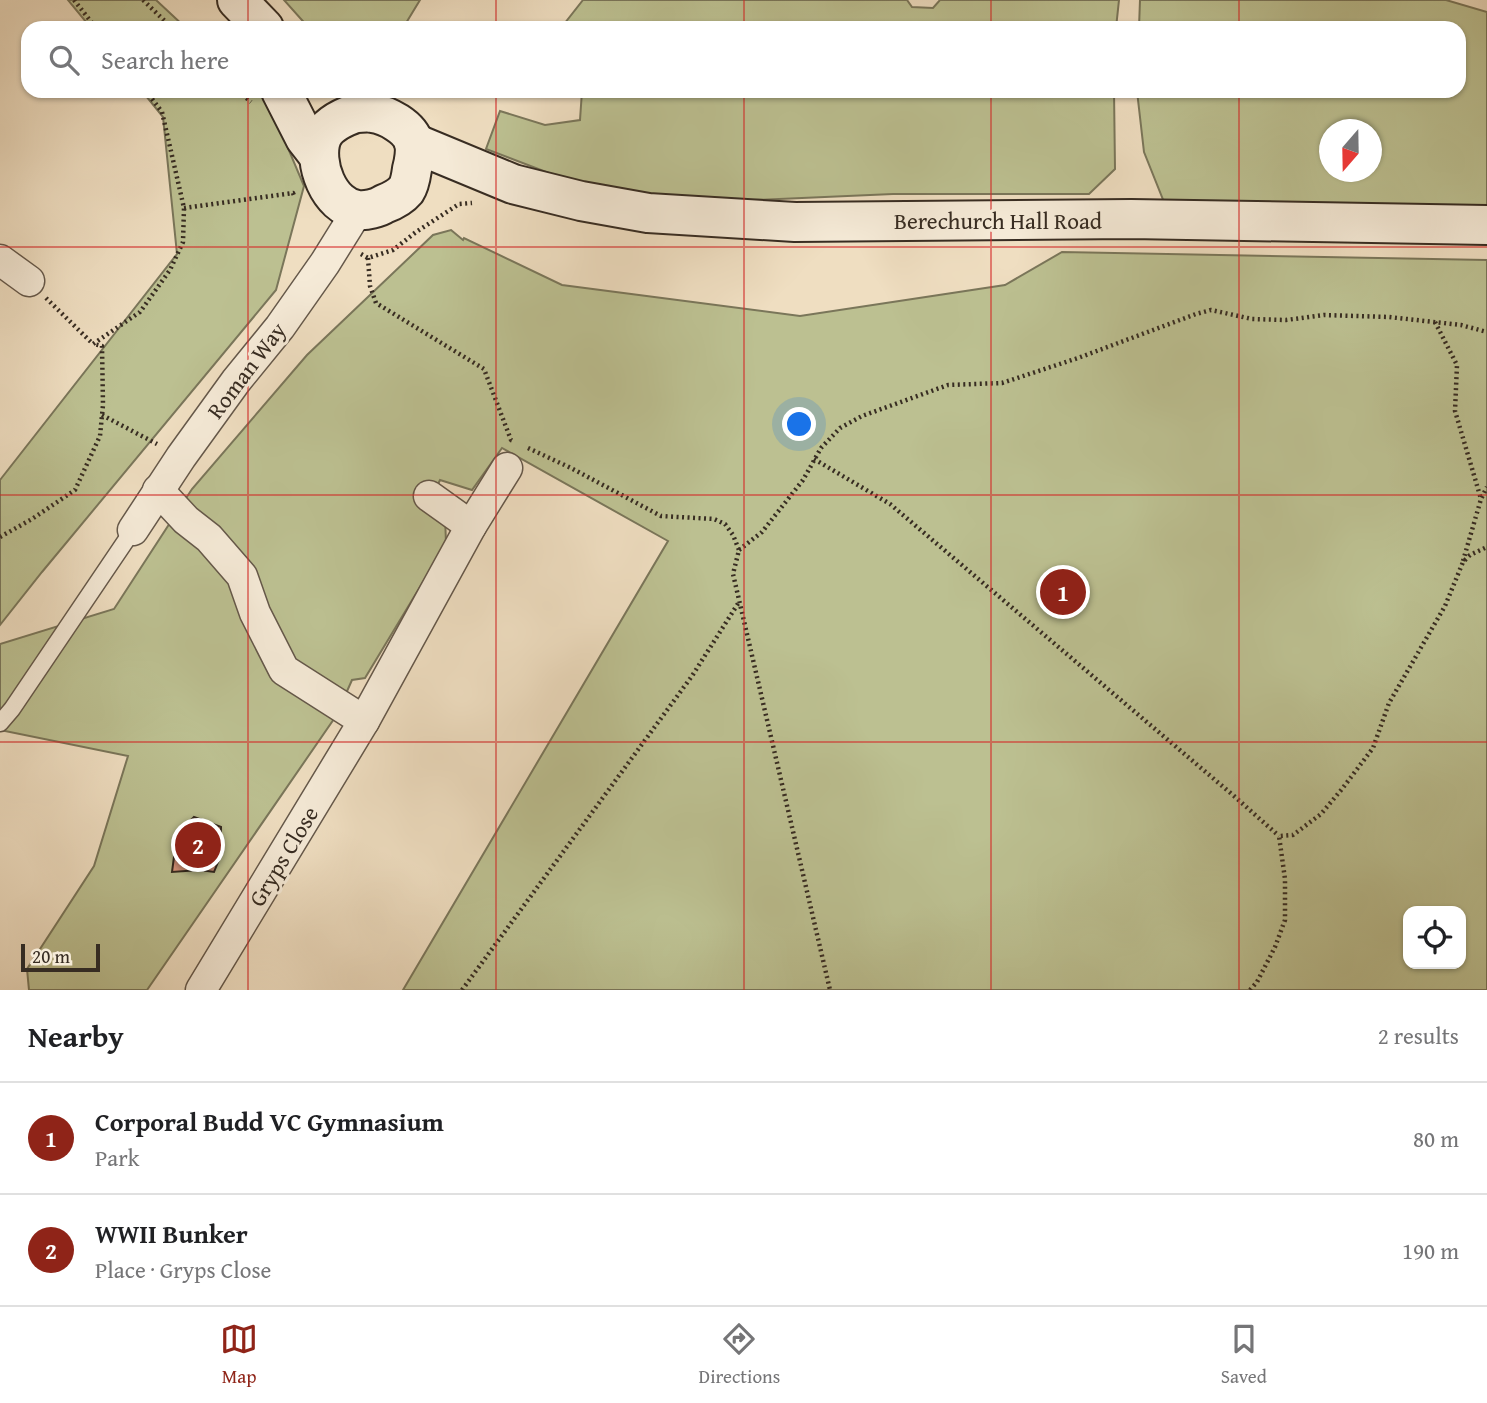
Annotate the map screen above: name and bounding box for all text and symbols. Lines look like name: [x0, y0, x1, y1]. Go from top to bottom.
search box: [21, 21, 1466, 98]
text: Search here: [101, 40, 229, 79]
icon: search: [45, 41, 83, 79]
north arrow: [1319, 119, 1382, 182]
street label: Berechurch Hall Road: [894, 204, 1103, 237]
street label: Roman Way: [199, 314, 294, 425]
your location: [782, 407, 816, 441]
pin: 1: [1040, 566, 1086, 618]
street label: Gryps Close: [240, 800, 326, 912]
pin: 2: [175, 819, 221, 871]
map controls: [1403, 906, 1466, 969]
button: locate: [1403, 906, 1466, 969]
scale bar: [21, 941, 100, 973]
text: 20 m: [32, 942, 70, 970]
text: Nearby: [28, 1014, 124, 1058]
text: 2 results: [1378, 1019, 1459, 1052]
text: Corporal Budd VC Gymnasium: [95, 1102, 444, 1141]
text: 1: [45, 1122, 57, 1155]
text: 80 m: [1413, 1122, 1459, 1155]
text: Park: [95, 1141, 139, 1174]
text: WWII Bunker: [95, 1214, 248, 1253]
text: 2: [45, 1234, 57, 1267]
text: 190 m: [1402, 1234, 1459, 1267]
text: Place · Gryps Close: [95, 1253, 271, 1286]
tab: Map: [220, 1320, 258, 1390]
tab: Directions: [699, 1320, 780, 1390]
tab: Saved: [1221, 1320, 1267, 1390]

